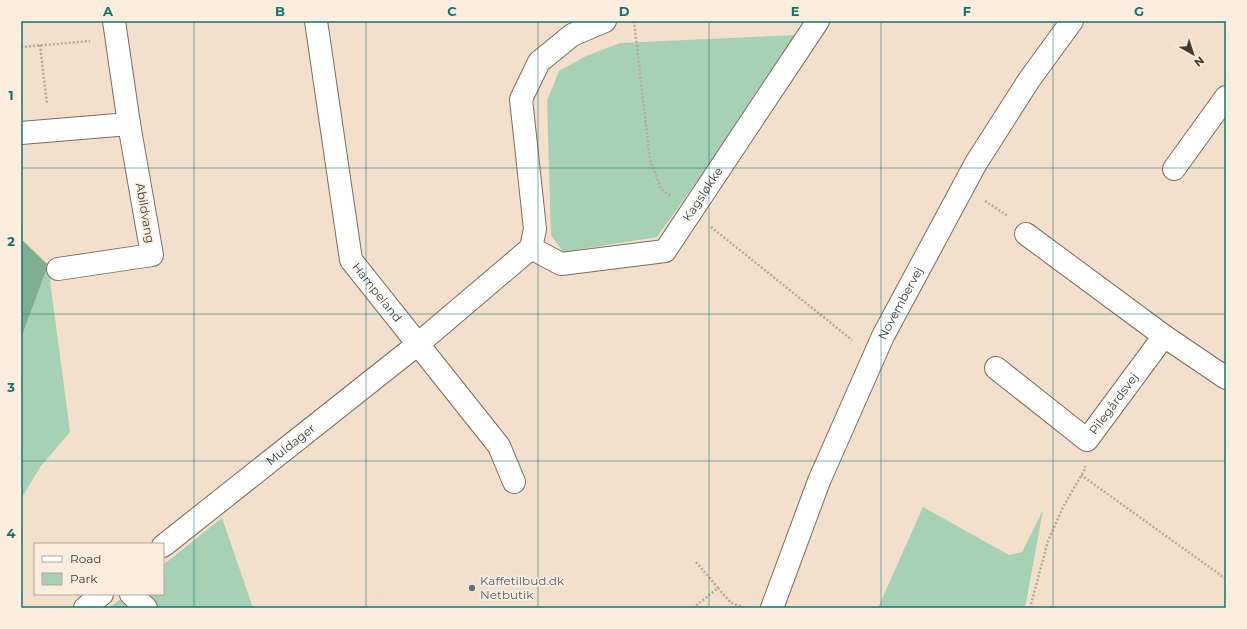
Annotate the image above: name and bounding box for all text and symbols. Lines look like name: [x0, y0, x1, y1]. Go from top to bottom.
text: A: [102, 3, 114, 19]
text: B: [275, 3, 285, 19]
text: C: [447, 3, 457, 19]
text: D: [619, 3, 630, 19]
text: E: [791, 3, 800, 19]
text: F: [963, 3, 971, 19]
text: G: [1134, 3, 1144, 19]
north arrow: [1173, 34, 1213, 74]
text: N: [1191, 54, 1207, 70]
text: 1: [8, 87, 14, 103]
street label: Kagsløkke: [679, 164, 726, 224]
street label: Abildvang: [133, 182, 158, 244]
text: 2: [7, 233, 15, 249]
street label: Hampeland: [349, 259, 405, 325]
street label: Novembervej: [874, 264, 926, 342]
street label: Pilegårdsvej: [1086, 370, 1141, 437]
text: 3: [6, 379, 15, 395]
street label: Muldager: [263, 420, 318, 468]
text: 4: [7, 525, 16, 541]
legend: [34, 543, 164, 595]
text: Road: [70, 551, 101, 566]
text: Park: [70, 571, 98, 586]
place label: Kaffetilbud.dk Netbutik: [480, 573, 565, 602]
marker: Kaffetilbud.dk Netbutik: [467, 583, 477, 593]

